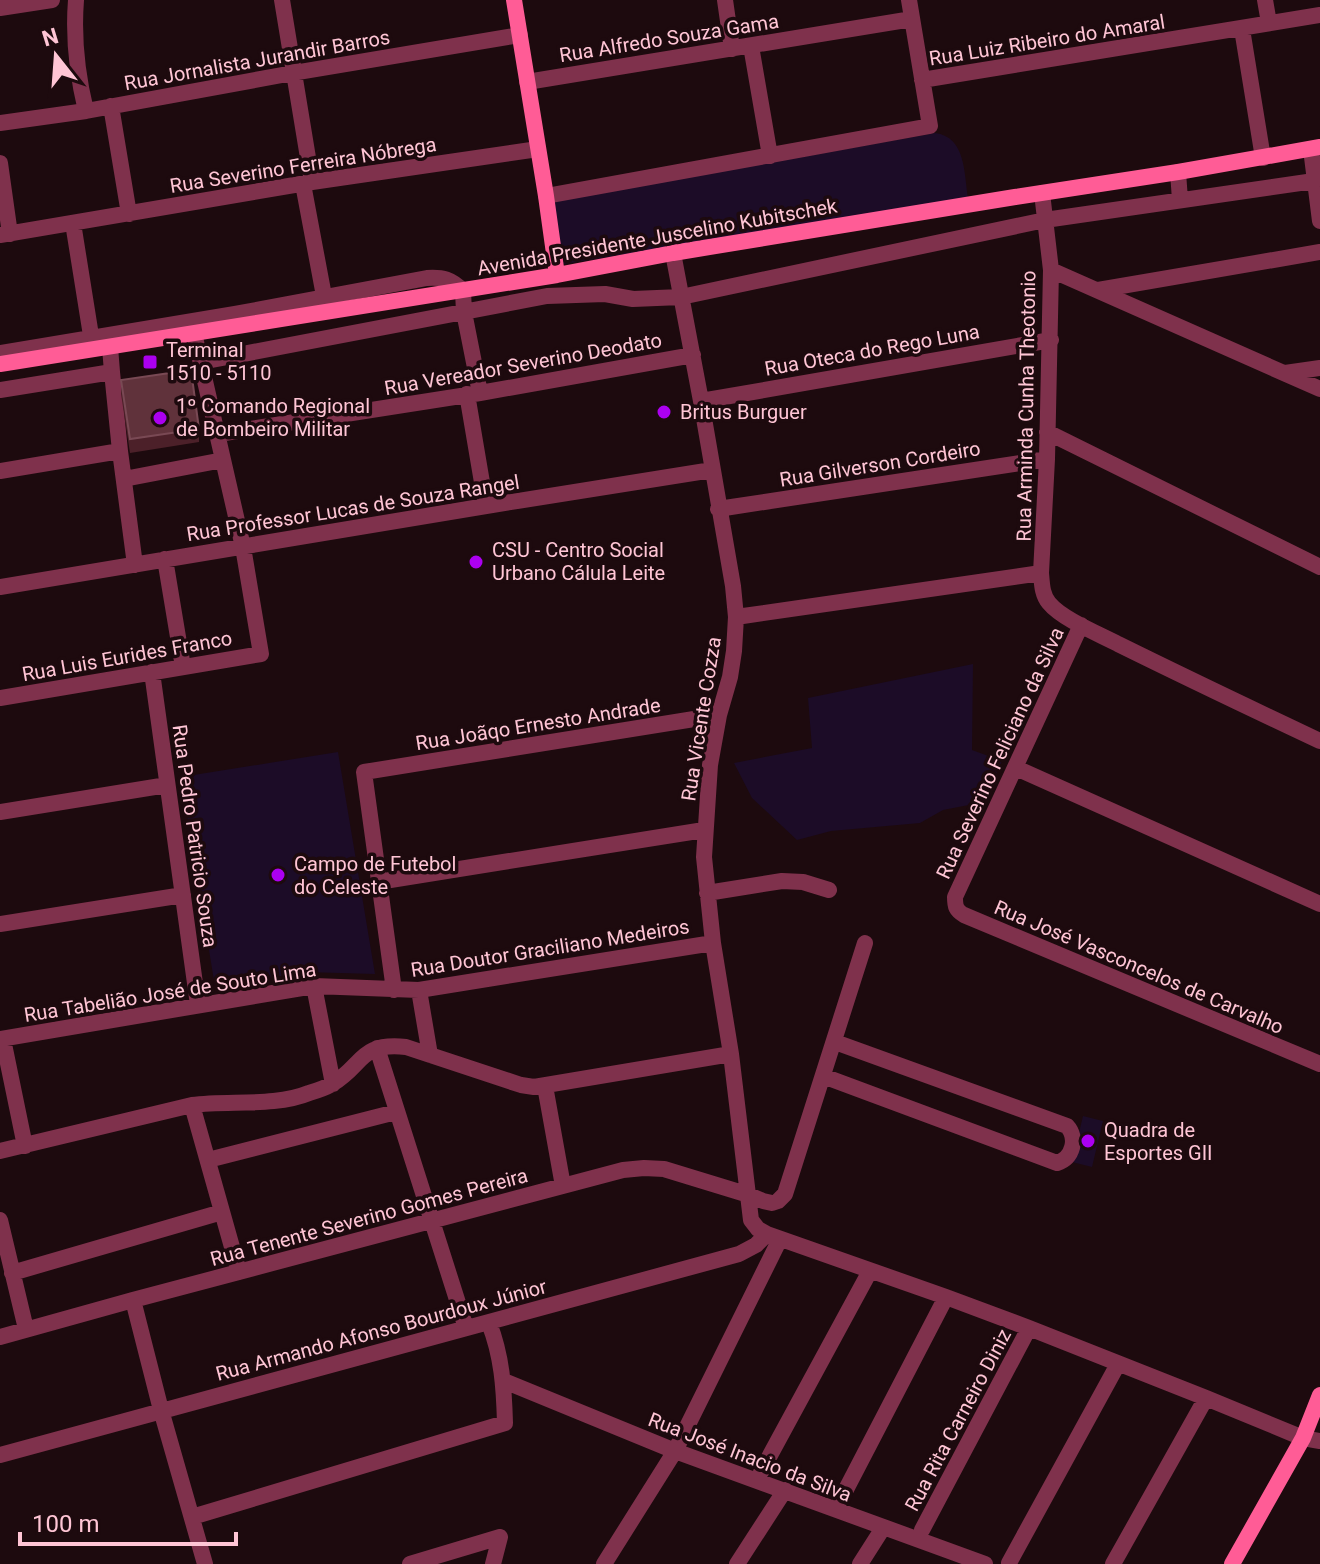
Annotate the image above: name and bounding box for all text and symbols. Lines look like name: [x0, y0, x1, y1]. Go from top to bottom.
street label: Rua Alfredo Souza Gama: [558, 9, 780, 67]
street label: Rua Luiz Ribeiro do Amaral: [927, 10, 1167, 70]
north arrow: [16, 16, 96, 96]
text: N: [39, 23, 61, 52]
street label: Rua Jornalista Jurandir Barros: [122, 25, 392, 95]
street label: Rua Severino Ferreira Nóbrega: [168, 132, 438, 198]
street label: Avenida Presidente Juscelino Kubitschek: [475, 193, 840, 281]
street label: Rua Arminda Cunha Theotonio: [1012, 270, 1040, 542]
street label: Rua Oteca do Rego Luna: [763, 319, 981, 381]
street label: Rua Vereador Severino Deodato: [382, 328, 664, 400]
place label: Terminal 1510 - 5110: [166, 338, 271, 385]
marker: Terminal 1510 - 5110: [141, 353, 159, 371]
place label: 1º Comando Regional de Bombeiro Militar: [176, 394, 370, 441]
place label: Britus Burguer: [680, 400, 807, 424]
marker: Britus Burguer: [655, 403, 673, 421]
marker: 1º Comando Regional de Bombeiro Militar: [151, 409, 169, 427]
street label: Rua Gilverson Cordeiro: [778, 436, 982, 492]
street label: Rua Professor Lucas de Souza Rangel: [185, 470, 521, 546]
place label: CSU - Centro Social Urbano Cálula Leite: [492, 538, 665, 585]
marker: CSU - Centro Social Urbano Cálula Leite: [467, 553, 485, 571]
street label: Rua Severino Feliciano da Silva: [931, 623, 1069, 883]
street label: Rua Luis Eurides Franco: [20, 626, 234, 686]
street label: Rua Vicente Cozza: [676, 635, 726, 803]
street label: Rua Joãqo Ernesto Andrade: [414, 693, 662, 755]
street label: Rua Pedro Patricio Souza: [167, 723, 223, 949]
place label: Campo de Futebol do Celeste: [294, 852, 456, 899]
marker: Campo de Futebol do Celeste: [269, 866, 287, 884]
street label: Rua José Vasconcelos de Carvalho: [991, 895, 1287, 1039]
street label: Rua Doutor Graciliano Medeiros: [409, 914, 691, 982]
street label: Rua Tabelião José de Souto Lima: [22, 957, 318, 1027]
place label: Quadra de Esportes GII: [1104, 1118, 1213, 1165]
marker: Quadra de Esportes GII: [1079, 1132, 1097, 1150]
street label: Rua Tenente Severino Gomes Pereira: [208, 1163, 530, 1271]
street label: Rua Armando Afonso Bourdoux Júnior: [213, 1274, 549, 1386]
street label: Rua Rita Carneiro Diniz: [900, 1325, 1016, 1515]
street label: Rua José Inacio da Silva: [645, 1407, 855, 1507]
scale bar: [20, 1496, 236, 1546]
text: 100 m: [32, 1510, 99, 1538]

